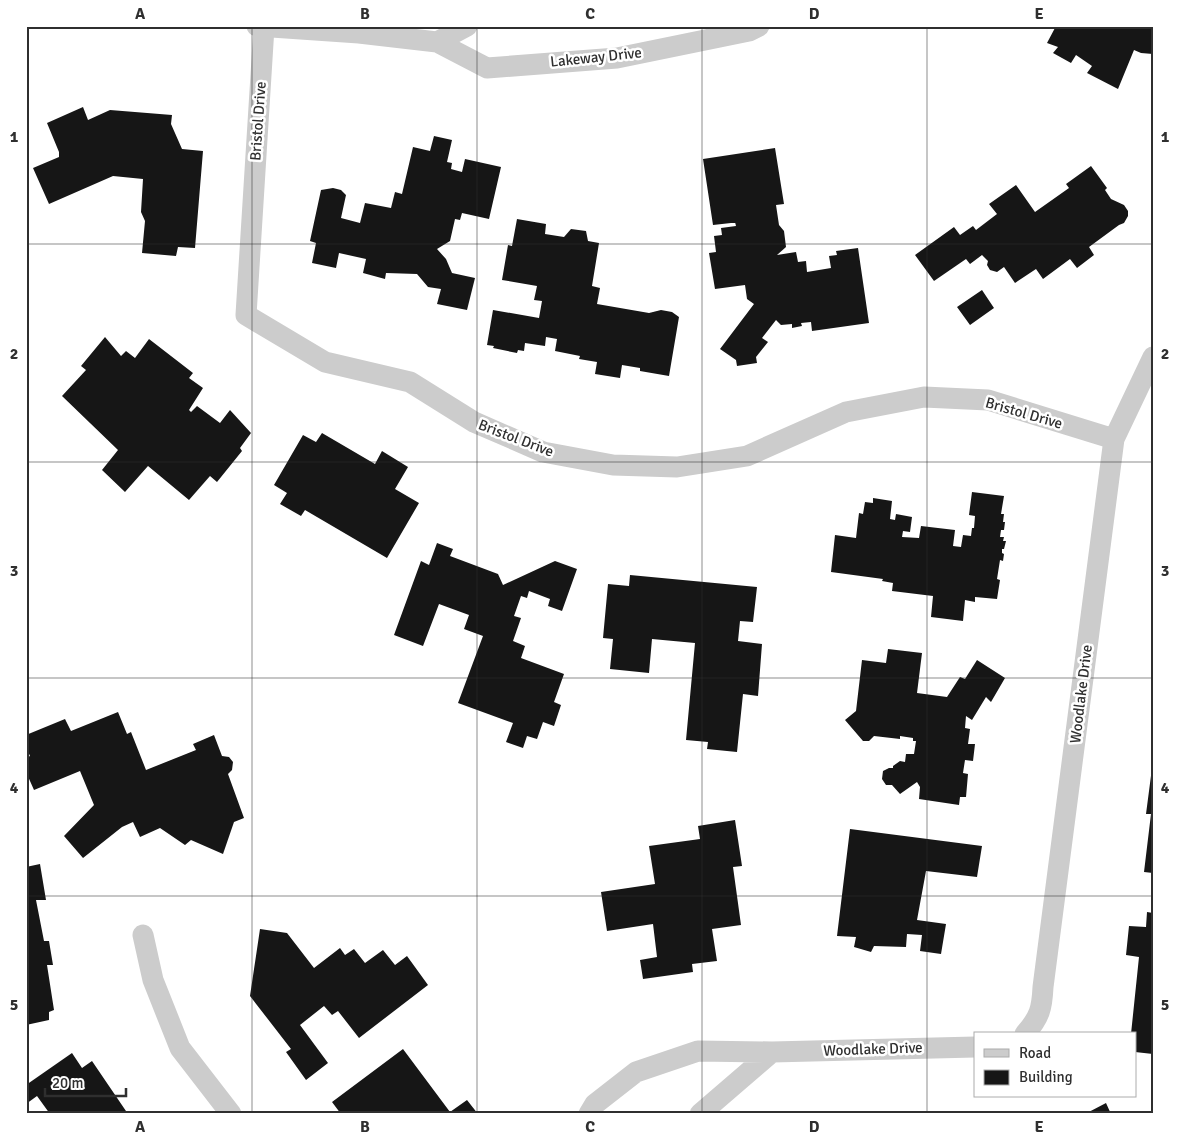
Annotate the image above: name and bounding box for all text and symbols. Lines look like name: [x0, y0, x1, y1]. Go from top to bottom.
text: A: [135, 4, 146, 24]
text: B: [360, 4, 370, 24]
text: C: [585, 4, 595, 24]
text: D: [809, 4, 820, 24]
text: E: [1034, 4, 1044, 24]
street label: Lakeway Drive: [549, 43, 643, 71]
street label: Bristol Drive: [246, 81, 270, 161]
text: 1: [10, 127, 19, 147]
text: 1: [1161, 127, 1170, 147]
text: 2: [10, 344, 18, 364]
text: 2: [1161, 344, 1169, 364]
street label: Bristol Drive: [983, 393, 1065, 433]
street label: Bristol Drive: [476, 415, 556, 461]
text: 3: [10, 561, 18, 581]
text: 3: [1161, 561, 1169, 581]
street label: Woodlake Drive: [1066, 644, 1096, 744]
text: 4: [10, 778, 19, 798]
text: 4: [1161, 778, 1170, 798]
text: 5: [10, 995, 18, 1015]
text: 5: [1161, 995, 1169, 1015]
legend: [974, 1032, 1136, 1098]
street label: Woodlake Drive: [823, 1038, 923, 1060]
text: Road: [1019, 1044, 1051, 1062]
scale bar: [45, 1065, 126, 1097]
text: Building: [1019, 1068, 1073, 1086]
text: 20 m: [52, 1074, 83, 1092]
text: A: [135, 1117, 146, 1137]
text: B: [360, 1117, 370, 1137]
text: C: [585, 1117, 595, 1137]
text: D: [809, 1117, 820, 1137]
text: E: [1034, 1117, 1044, 1137]

